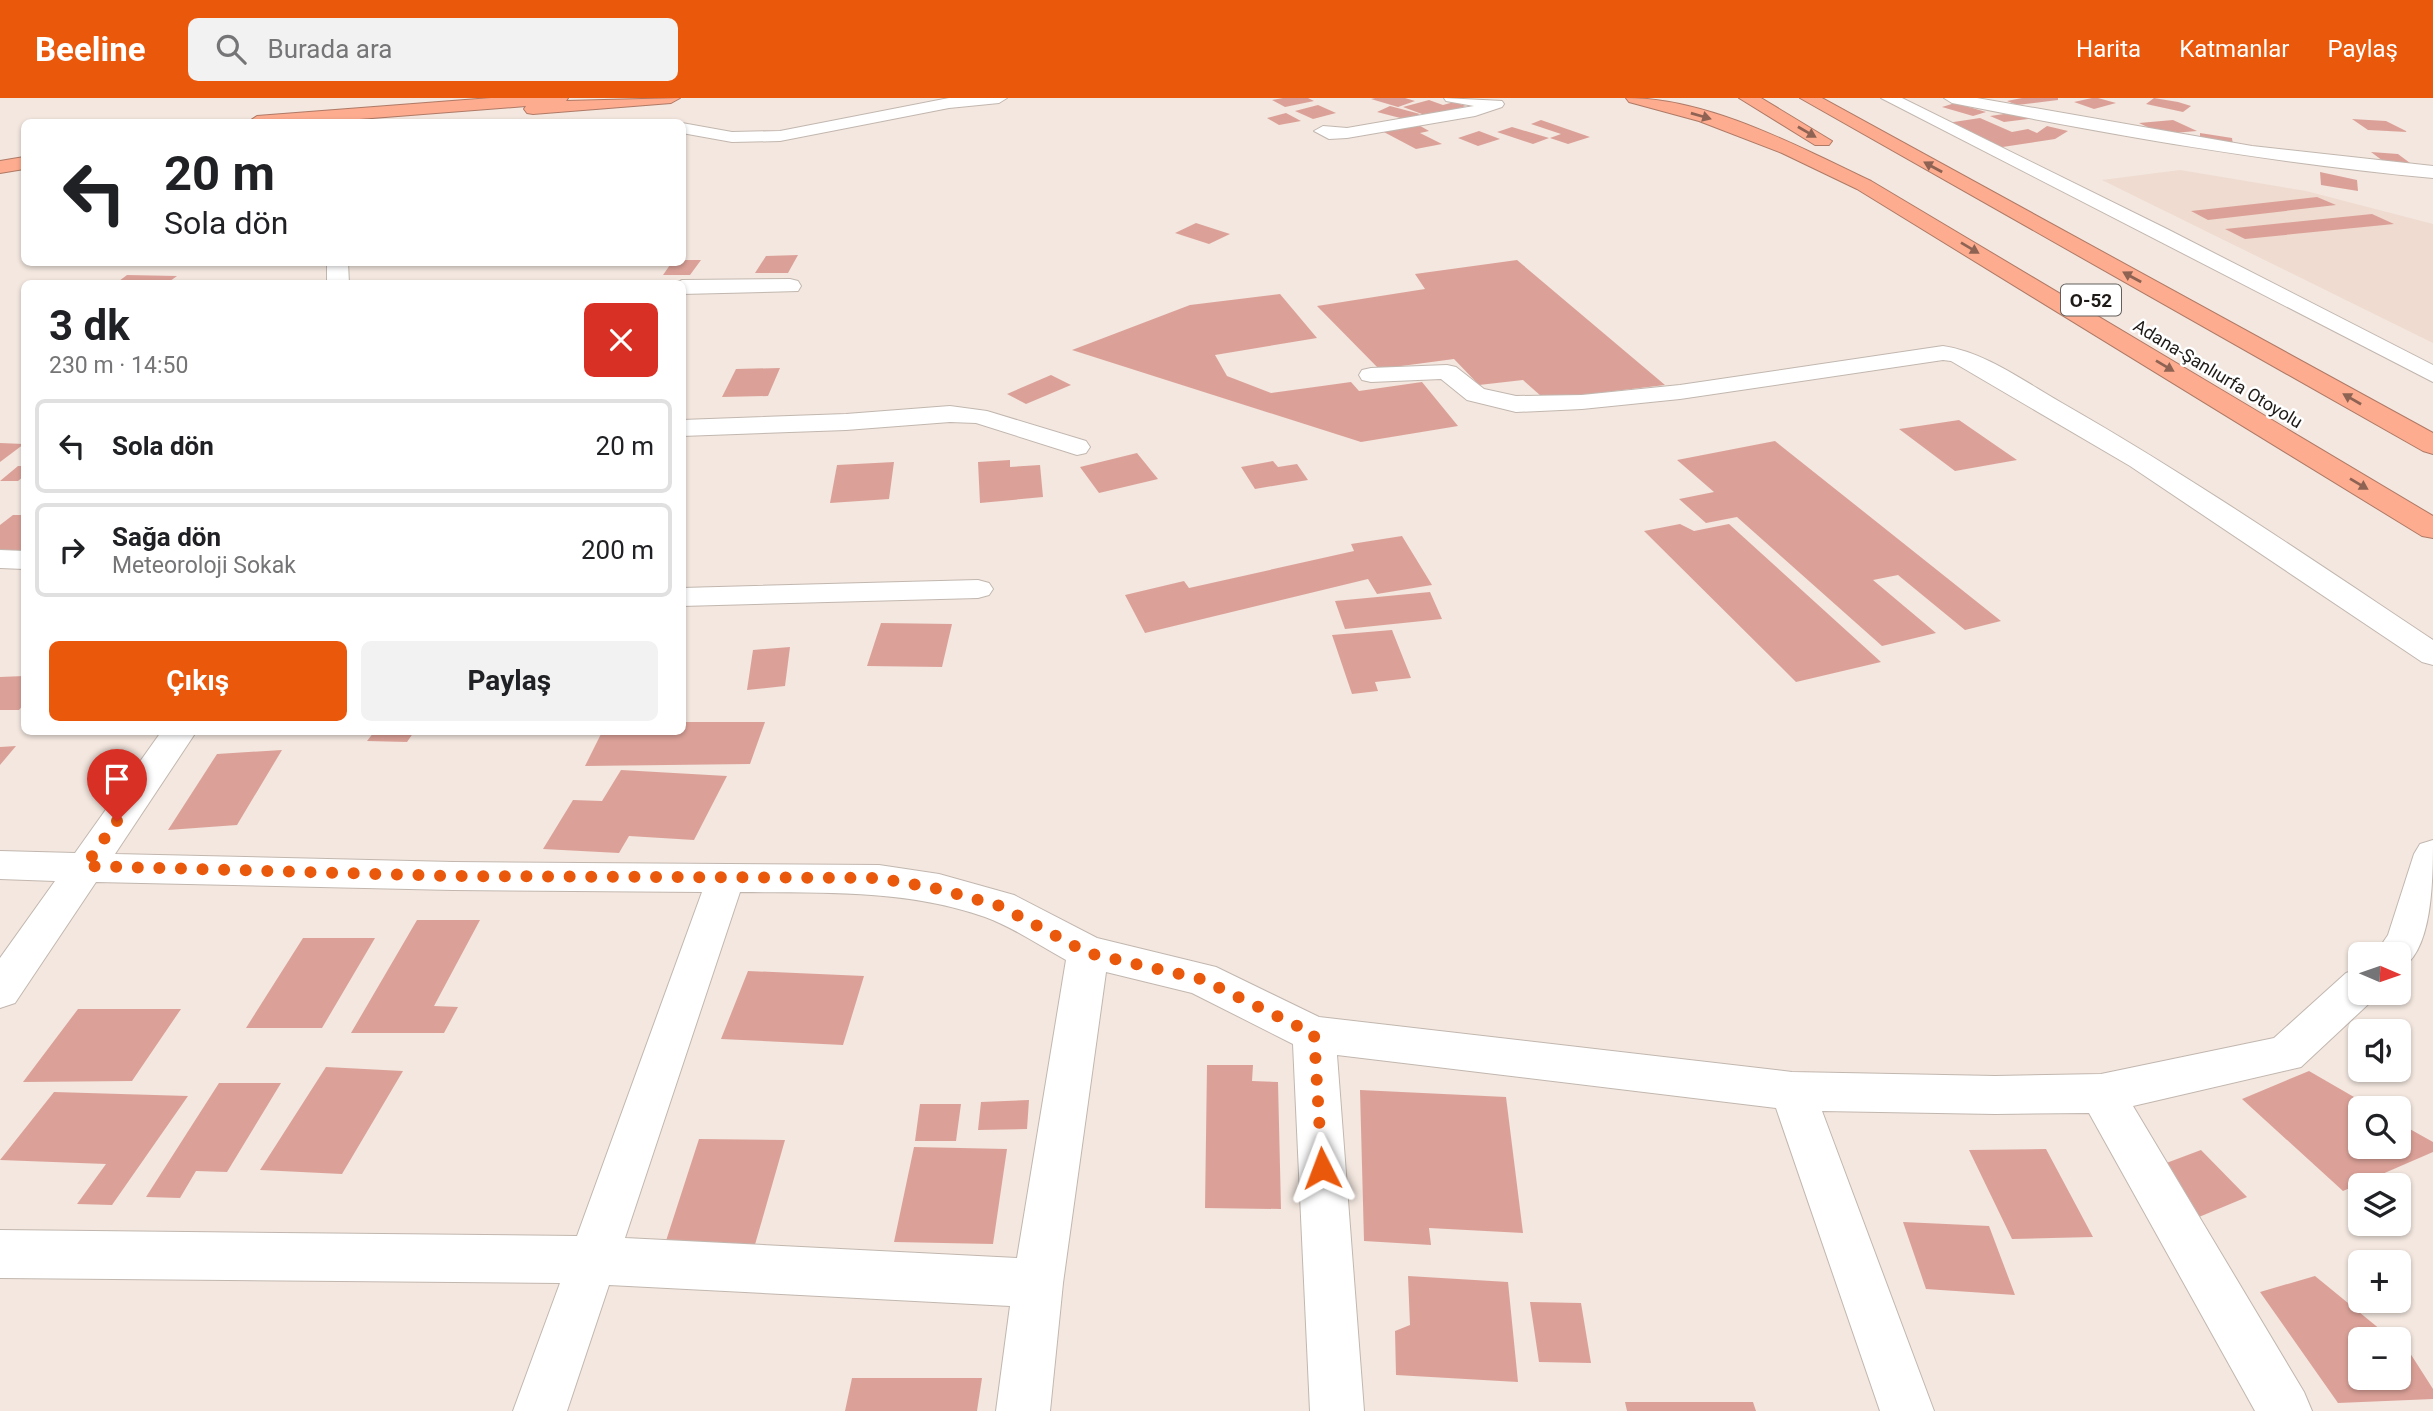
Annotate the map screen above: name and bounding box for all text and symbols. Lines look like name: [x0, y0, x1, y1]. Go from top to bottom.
search box: [188, 18, 678, 81]
text: Beeline: [35, 30, 146, 69]
icon: search: [212, 30, 250, 68]
text: Burada ara: [268, 34, 392, 64]
text: Harita: [2076, 35, 2141, 63]
text: Katmanlar: [2179, 35, 2289, 63]
text: Paylaş: [2327, 35, 2398, 63]
one-way arrow: [1690, 111, 1711, 121]
one-way arrow: [1797, 126, 1817, 138]
text: 20 m: [164, 145, 275, 202]
icon: left: [49, 147, 140, 238]
one-way arrow: [1923, 161, 1943, 173]
text: Sola dön: [164, 204, 288, 242]
one-way arrow: [1960, 242, 1979, 255]
one-way arrow: [2122, 271, 2142, 283]
road number: O-52: [2061, 284, 2121, 316]
text: 3 dk: [49, 301, 130, 350]
button: close: [584, 303, 658, 377]
street label: Adana-Şanlıurfa Otoyolu: [2130, 315, 2307, 432]
text: 230 m · 14:50: [49, 352, 188, 379]
one-way arrow: [2155, 359, 2174, 372]
one-way arrow: [2343, 393, 2362, 406]
icon: left: [53, 427, 91, 465]
text: Sola dön: [112, 431, 214, 461]
text: 20 m: [596, 431, 654, 461]
one-way arrow: [2350, 478, 2369, 490]
text: Sağa dön: [112, 522, 221, 552]
icon: right: [53, 531, 91, 569]
text: 200 m: [581, 535, 654, 565]
text: Meteoroloji Sokak: [112, 552, 296, 579]
button: Çıkış: [49, 641, 347, 721]
button: Paylaş: [361, 641, 658, 721]
pin: [87, 749, 147, 821]
icon: arrive: [98, 760, 136, 798]
north arrow: [2348, 942, 2412, 1004]
map controls: [2348, 942, 2411, 1390]
button: sound: [2348, 1019, 2411, 1082]
button: search: [2348, 1096, 2411, 1159]
position arrow: [1285, 1131, 1359, 1205]
button: layers: [2348, 1173, 2411, 1236]
button: +: [2348, 1250, 2411, 1313]
button: −: [2348, 1327, 2411, 1390]

